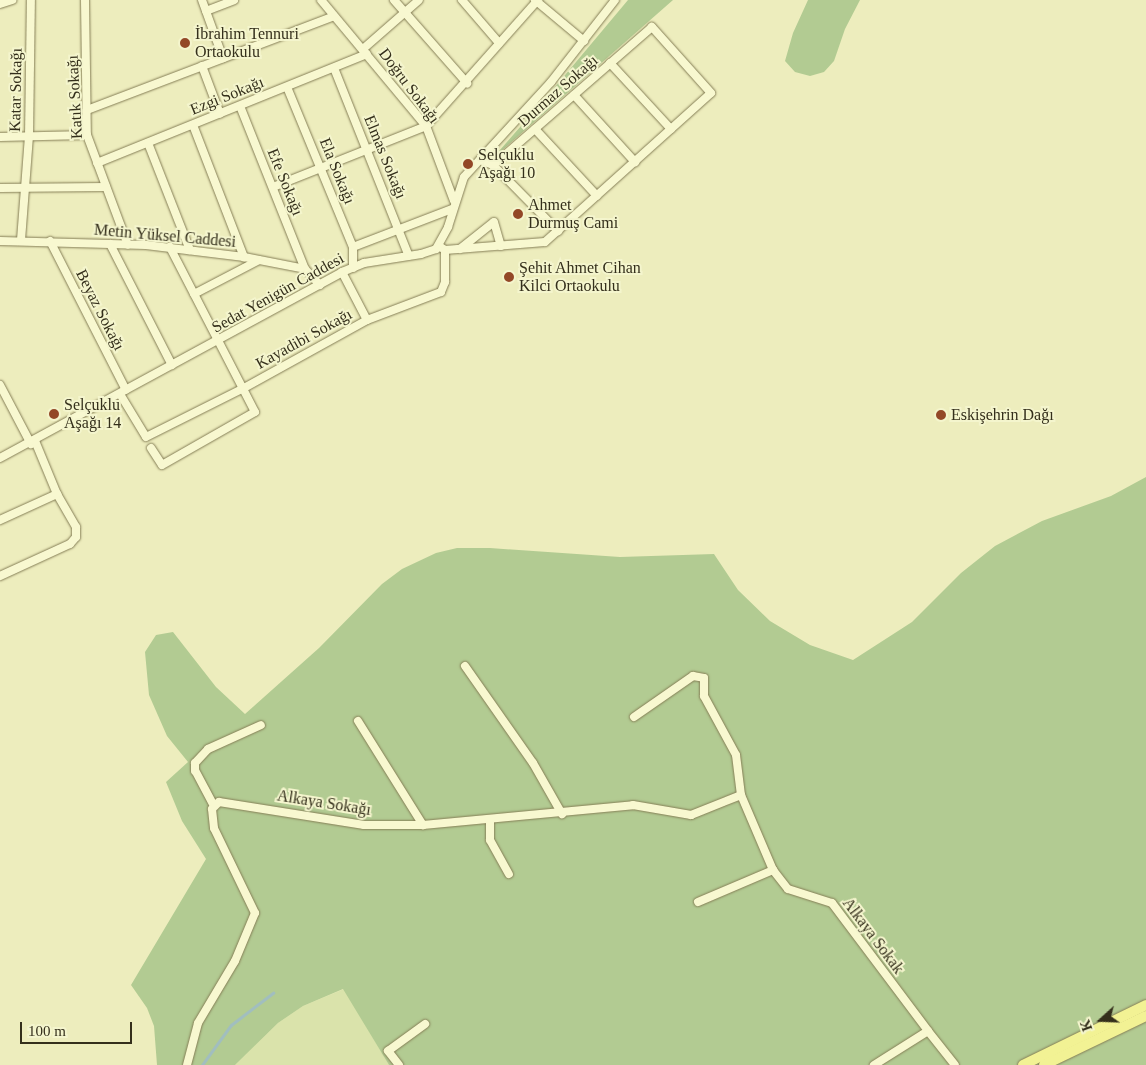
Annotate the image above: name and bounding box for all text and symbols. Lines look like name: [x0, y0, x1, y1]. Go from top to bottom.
place label: İbrahim Tennuri Ortaokulu: [195, 24, 299, 62]
marker: İbrahim Tennuri Ortaokulu: [179, 37, 191, 49]
street label: Doğru Sokağı: [374, 45, 444, 127]
street label: Katar Sokağı: [6, 48, 26, 132]
street label: Durmaz Sokağı: [514, 51, 602, 131]
street label: Katık Sokağı: [63, 55, 87, 139]
street label: Ezgi Sokağı: [187, 73, 267, 119]
street label: Elmas Sokağı: [360, 112, 410, 202]
street label: Ela Sokağı: [315, 135, 359, 207]
place label: Selçuklu Aşağı 10: [478, 145, 535, 183]
street label: Efe Sokağı: [263, 146, 307, 218]
marker: Selçuklu Aşağı 10: [462, 158, 474, 170]
place label: Ahmet Durmuş Cami: [528, 195, 618, 233]
marker: Ahmet Durmuş Cami: [512, 208, 524, 220]
street label: Metin Yüksel Caddesi: [93, 220, 237, 252]
street label: Sedat Yenigün Caddesi: [208, 249, 348, 337]
place label: Şehit Ahmet Cihan Kilci Ortaokulu: [519, 258, 642, 296]
street label: Beyaz Sokağı: [71, 266, 129, 354]
marker: Şehit Ahmet Cihan Kilci Ortaokulu: [503, 271, 515, 283]
street label: Kayadibi Sokağı: [253, 305, 355, 373]
place label: Selçuklu Aşağı 14: [64, 395, 121, 433]
place label: Eskişehrin Dağı: [951, 405, 1054, 425]
marker: Selçuklu Aşağı 14: [48, 408, 60, 420]
marker: Eskişehrin Dağı: [935, 409, 947, 421]
street label: Alkaya Sokağı: [276, 786, 372, 820]
street label: Alkaya Sokak: [838, 894, 908, 978]
north arrow: [1076, 995, 1126, 1045]
scale bar: [22, 1012, 135, 1044]
text: K: [1078, 1018, 1095, 1033]
text: 100 m: [28, 1023, 66, 1039]

